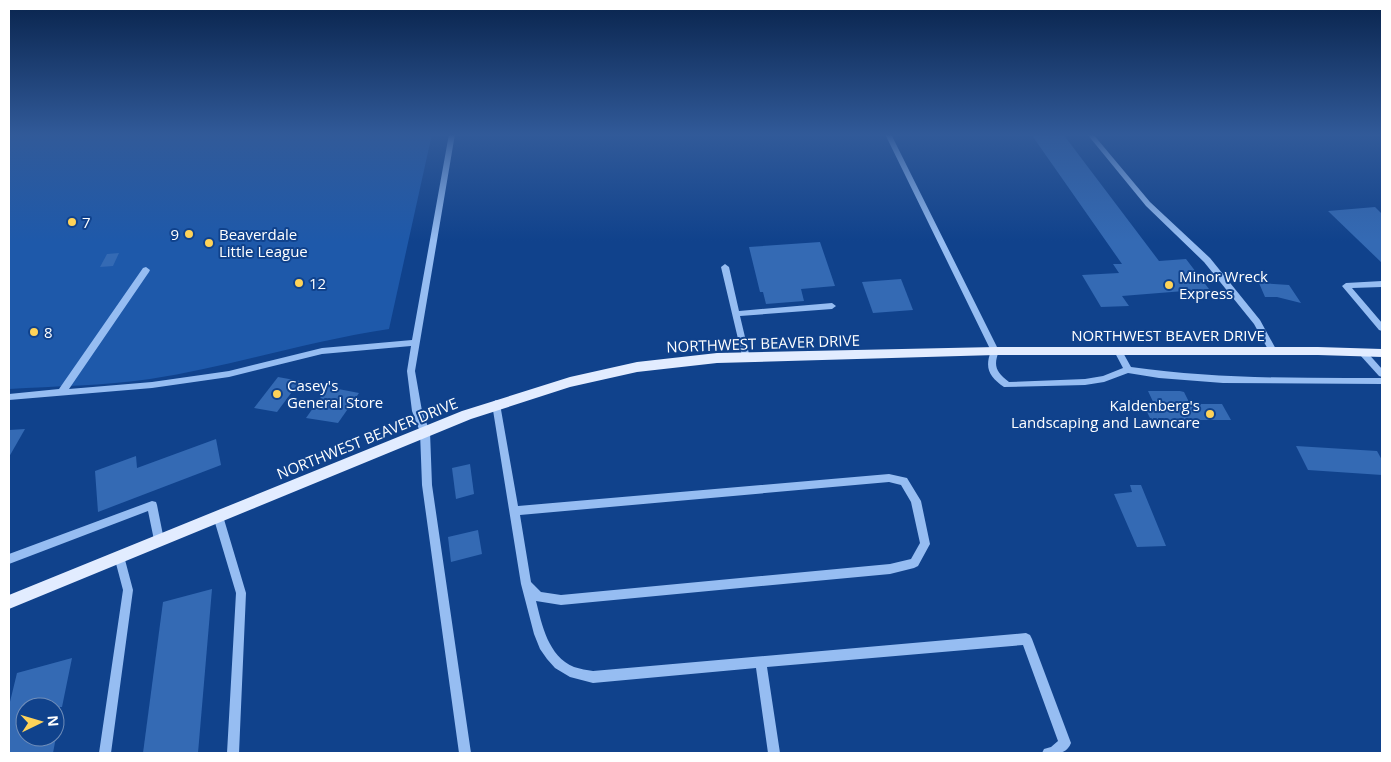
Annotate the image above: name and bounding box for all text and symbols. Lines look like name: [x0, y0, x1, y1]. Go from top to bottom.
place label: 7: [82, 212, 91, 232]
marker: 7: [66, 216, 78, 228]
place label: 9: [170, 224, 179, 244]
place label: Beaverdale Little League: [219, 224, 308, 261]
marker: 9: [183, 228, 195, 240]
marker: Beaverdale Little League: [203, 237, 215, 249]
place label: Minor Wreck Express: [1179, 266, 1268, 303]
place label: 12: [309, 273, 326, 293]
marker: 12: [293, 277, 305, 289]
marker: Minor Wreck Express: [1163, 279, 1175, 291]
place label: 8: [44, 322, 53, 342]
street label: NORTHWEST BEAVER DRIVE: [1071, 325, 1265, 345]
marker: 8: [28, 326, 40, 338]
street label: NORTHWEST BEAVER DRIVE: [666, 330, 860, 356]
place label: Casey's General Store: [287, 375, 383, 412]
marker: Casey's General Store: [271, 388, 283, 400]
street label: NORTHWEST BEAVER DRIVE: [273, 392, 461, 484]
place label: Kaldenberg's Landscaping and Lawncare: [1011, 395, 1200, 432]
marker: Kaldenberg's Landscaping and Lawncare: [1204, 408, 1216, 420]
north arrow: [15, 697, 65, 747]
text: N: [43, 714, 63, 727]

